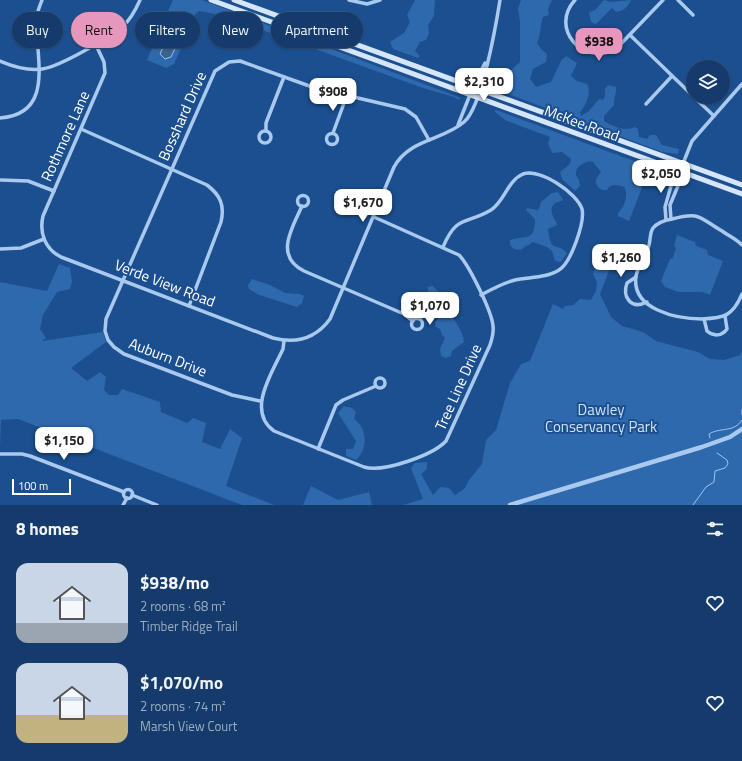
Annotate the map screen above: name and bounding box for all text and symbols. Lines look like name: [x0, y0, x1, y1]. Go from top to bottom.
chip: Buy: [12, 12, 63, 48]
chip: Rent: [71, 12, 127, 48]
chip: Filters: [135, 12, 200, 48]
chip: New: [208, 12, 263, 48]
chip: Apartment: [271, 12, 363, 48]
pin: $938: [575, 28, 623, 62]
text: $938: [584, 31, 614, 51]
map controls: [686, 60, 730, 104]
button: layers: [686, 60, 730, 104]
street label: Bosshard Drive: [152, 68, 212, 164]
pin: $2,310: [451, 68, 517, 102]
text: $2,310: [464, 71, 504, 91]
pin: $908: [309, 78, 357, 112]
text: $908: [318, 81, 348, 101]
street label: Rothmore Lane: [35, 87, 95, 185]
street label: McKee Road: [541, 99, 623, 147]
pin: $2,050: [628, 160, 694, 194]
text: $2,050: [641, 163, 681, 183]
pin: $1,670: [330, 189, 396, 223]
text: $1,670: [343, 192, 383, 212]
pin: $1,260: [588, 244, 654, 278]
text: $1,260: [601, 247, 641, 267]
street label: Verde View Road: [111, 253, 219, 313]
pin: $1,070: [397, 292, 463, 326]
text: $1,070: [410, 295, 450, 315]
street label: Auburn Drive: [126, 332, 210, 382]
street label: Tree Line Drive: [429, 340, 487, 434]
park label: Dawley Conservancy Park: [545, 398, 657, 438]
pin: $1,150: [31, 427, 97, 461]
text: $1,150: [44, 430, 84, 450]
scale bar: [12, 477, 71, 496]
text: 100 m: [18, 478, 48, 494]
text: 8 homes: [16, 516, 79, 542]
icon: filters: [704, 518, 726, 540]
text: $938/mo: [140, 570, 209, 596]
icon: home: [48, 579, 96, 627]
icon: heart: [704, 592, 726, 614]
text: 2 rooms · 68 m²: [140, 596, 226, 616]
text: Timber Ridge Trail: [140, 616, 238, 636]
text: $1,070/mo: [140, 670, 223, 696]
icon: home: [48, 679, 96, 727]
icon: heart: [704, 692, 726, 714]
text: 2 rooms · 74 m²: [140, 696, 226, 716]
text: Marsh View Court: [140, 716, 237, 736]

